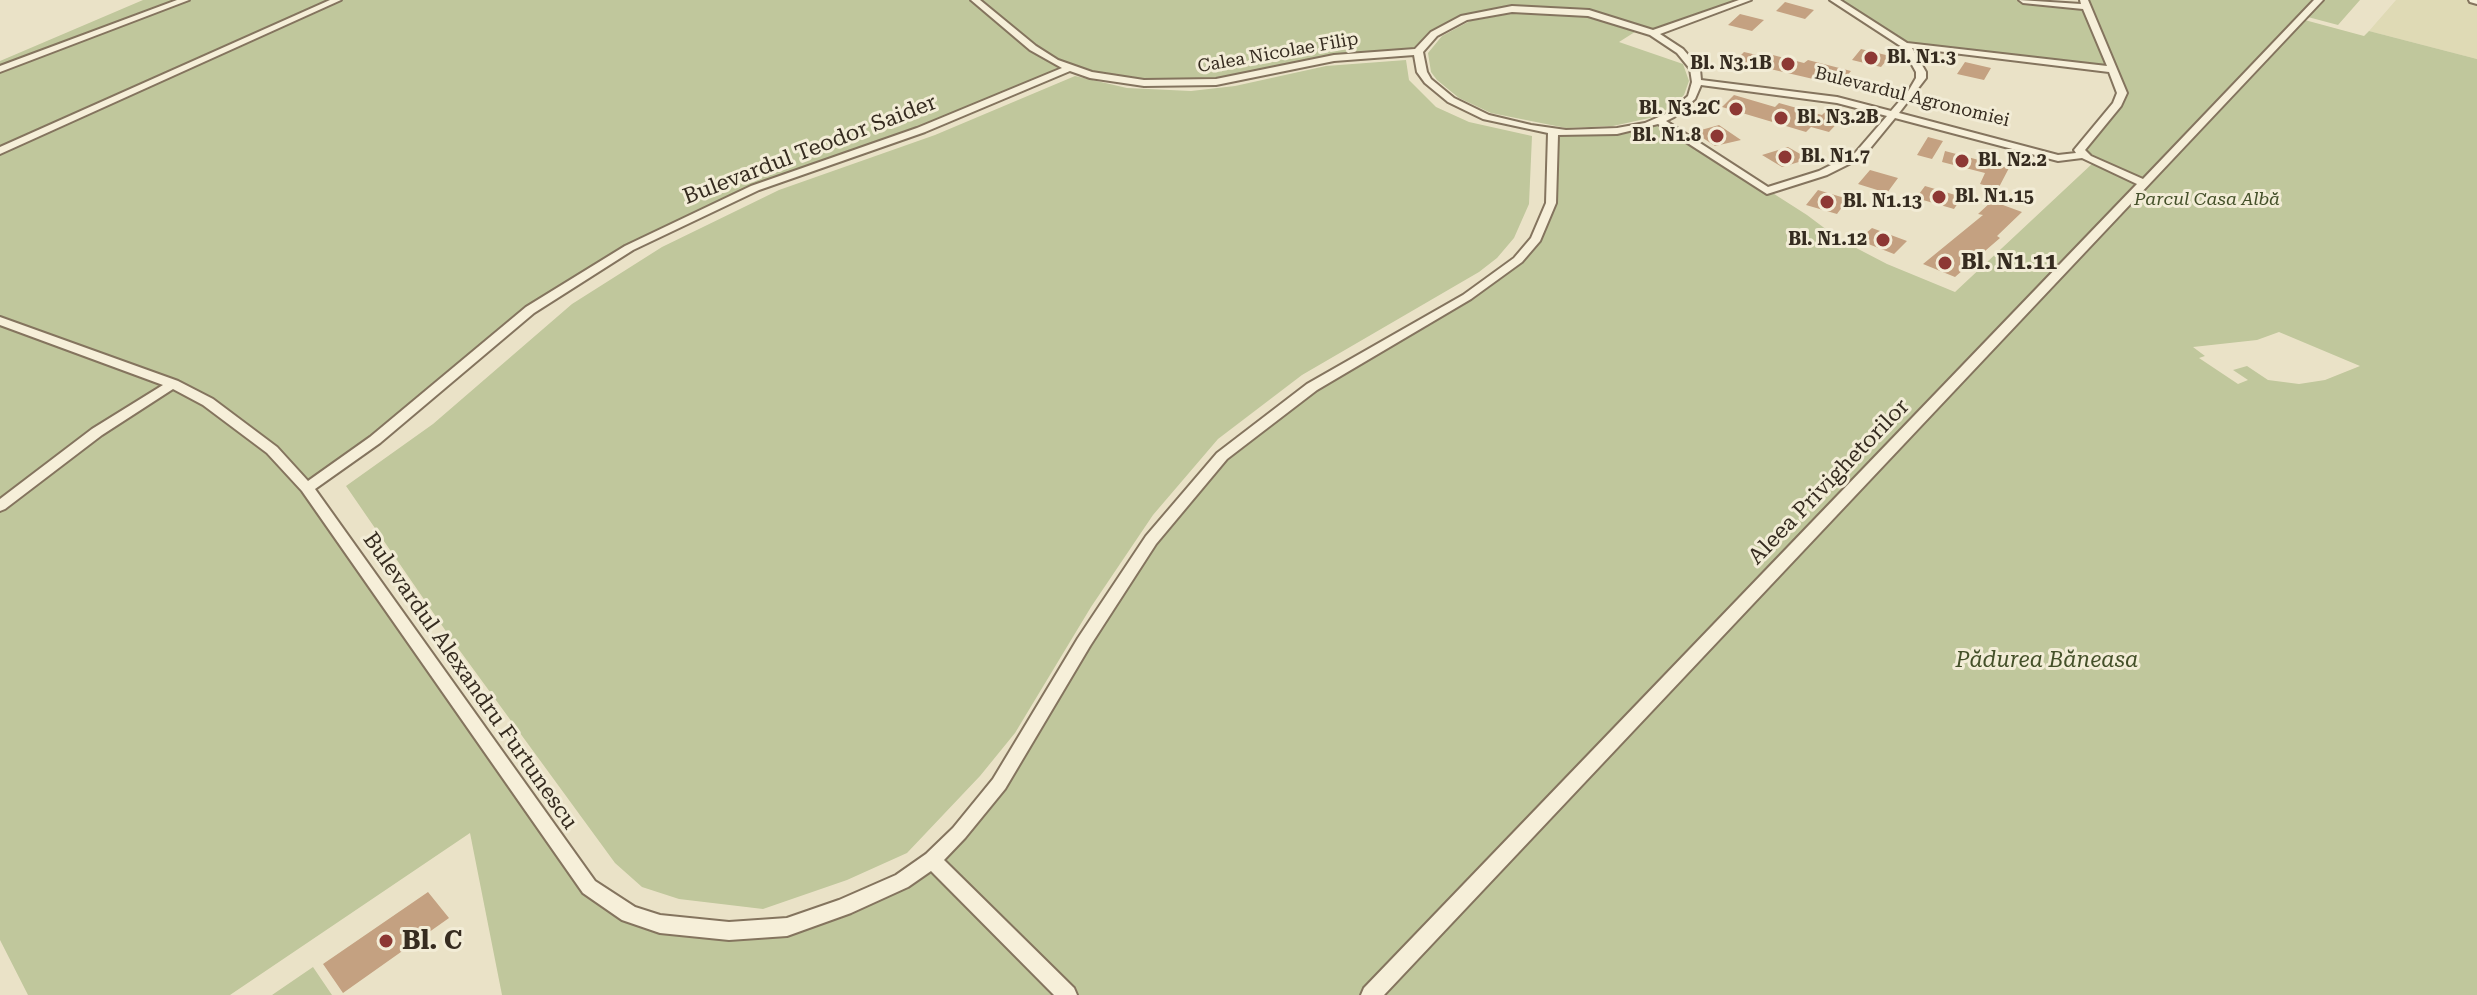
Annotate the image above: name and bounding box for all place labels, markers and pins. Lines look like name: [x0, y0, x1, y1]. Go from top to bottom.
place label: Bl. N1.3: [1887, 47, 1956, 69]
marker: Bl. N1.3: [1862, 49, 1880, 67]
place label: Bl. N3.1B: [1690, 53, 1772, 75]
marker: Bl. N3.1B: [1779, 55, 1797, 73]
place label: Bl. N3.2C: [1639, 98, 1720, 120]
marker: Bl. N3.2C: [1727, 100, 1745, 118]
place label: Bl. N3.2B: [1797, 107, 1879, 129]
marker: Bl. N3.2B: [1772, 109, 1790, 127]
place label: Bl. N1.8: [1632, 125, 1701, 147]
marker: Bl. N1.8: [1708, 127, 1726, 145]
place label: Bl. N1.7: [1801, 146, 1870, 168]
marker: Bl. N1.7: [1776, 148, 1794, 166]
place label: Bl. N2.2: [1978, 150, 2047, 172]
marker: Bl. N2.2: [1953, 152, 1971, 170]
place label: Bl. N1.15: [1955, 186, 2034, 208]
marker: Bl. N1.15: [1930, 188, 1948, 206]
place label: Bl. N1.13: [1843, 191, 1922, 213]
marker: Bl. N1.13: [1818, 193, 1836, 211]
place label: Bl. N1.12: [1788, 229, 1867, 251]
marker: Bl. N1.12: [1874, 231, 1892, 249]
place label: Bl. N1.11: [1961, 250, 2057, 276]
marker: Bl. N1.11: [1936, 254, 1954, 272]
place label: Bl. C: [402, 925, 462, 957]
marker: Bl. C: [377, 932, 395, 950]

